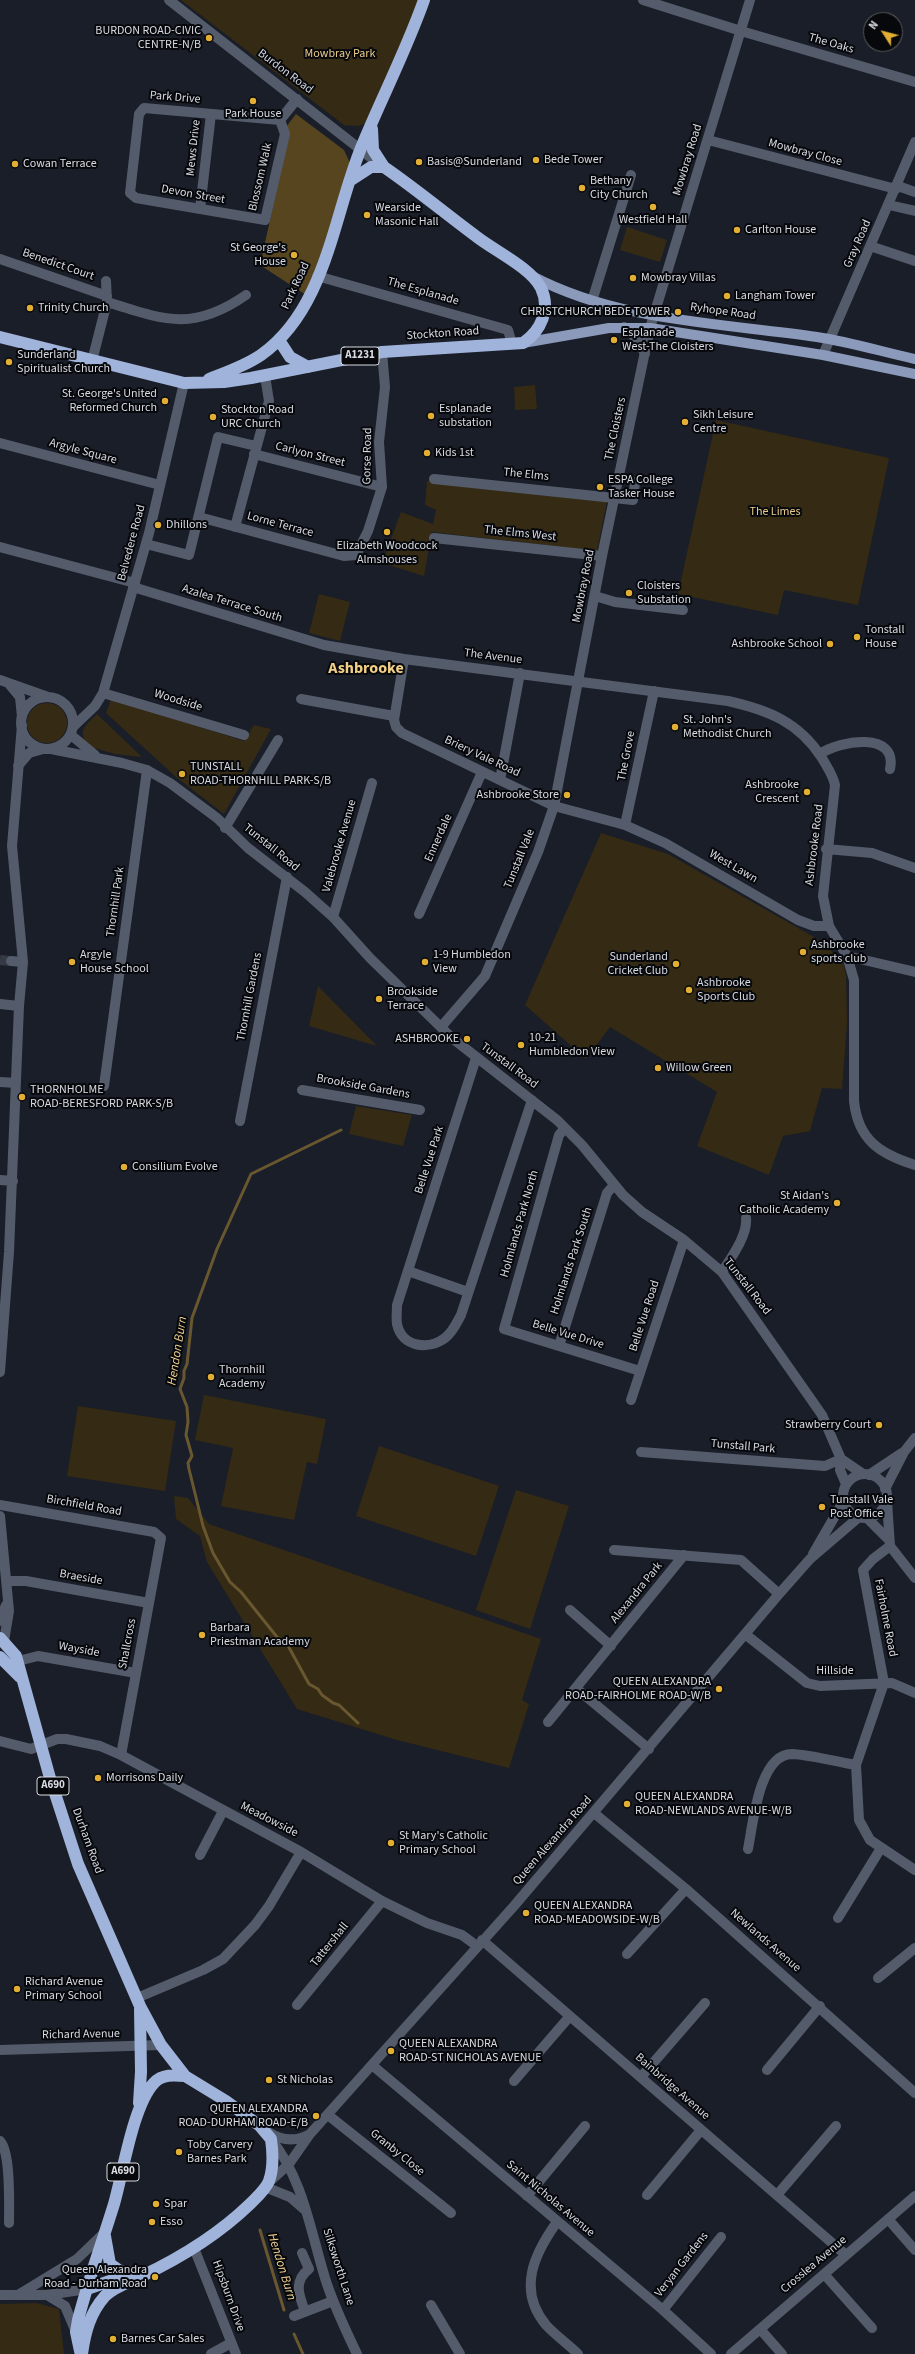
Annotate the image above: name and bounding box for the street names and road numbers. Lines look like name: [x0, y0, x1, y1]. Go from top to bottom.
street label: The Oaks: [807, 31, 855, 57]
street label: Burdon Road: [255, 47, 315, 97]
street label: Park Drive: [149, 89, 201, 107]
street label: Mews Drive: [184, 119, 204, 177]
street label: Mowbray Road: [670, 122, 706, 198]
street label: Mowbray Close: [767, 136, 843, 170]
street label: Blossom Walk: [246, 141, 276, 213]
street label: Devon Street: [160, 182, 226, 208]
street label: Gray Road: [841, 218, 875, 270]
street label: Benedict Court: [20, 246, 96, 284]
street label: Park Road: [279, 260, 313, 312]
street label: The Esplanade: [386, 275, 460, 309]
street label: Ryhope Road: [689, 300, 757, 324]
street label: Stockton Road: [406, 324, 480, 344]
road number: A1231: [341, 347, 379, 365]
street label: The Cloisters: [602, 396, 630, 462]
street label: Gorse Road: [360, 427, 376, 485]
street label: Argyle Square: [48, 436, 118, 468]
street label: Carlyon Street: [274, 439, 346, 471]
street label: The Elms: [503, 465, 549, 485]
street label: Belvedere Road: [115, 503, 149, 583]
street label: Lorne Terrace: [245, 509, 315, 541]
street label: The Elms West: [483, 523, 557, 545]
street label: Mowbray Road: [570, 548, 598, 624]
street label: Azalea Terrace South: [180, 582, 284, 626]
street label: The Avenue: [463, 646, 523, 668]
street label: Woodside: [152, 687, 204, 715]
street label: The Grove: [615, 730, 639, 782]
street label: Briery Vale Road: [442, 733, 522, 781]
street label: Valebrooke Avenue: [320, 798, 360, 894]
street label: Ashbrooke Road: [803, 803, 827, 887]
street label: Ennerdale: [422, 812, 456, 864]
street label: Tunstall Road: [240, 821, 302, 875]
street label: Tunstall Vale: [502, 827, 538, 891]
street label: West Lawn: [706, 847, 760, 887]
street label: Thornhill Park: [104, 866, 128, 938]
street label: Thornhill Gardens: [234, 952, 266, 1042]
street label: Tunstall Road: [478, 1040, 540, 1092]
street label: Brookside Gardens: [315, 1072, 411, 1102]
street label: Belle Vue Park: [412, 1124, 448, 1196]
street label: Holmlands Park North: [498, 1169, 542, 1279]
street label: Holmlands Park South: [548, 1206, 596, 1316]
street label: Tunstall Road: [720, 1256, 774, 1318]
street label: Belle Vue Road: [627, 1279, 663, 1353]
street label: Belle Vue Drive: [530, 1317, 606, 1353]
street label: Tunstall Park: [710, 1437, 776, 1457]
street label: Birchfield Road: [45, 1492, 123, 1520]
street label: Alexandra Park: [608, 1559, 666, 1627]
street label: Braeside: [58, 1567, 104, 1589]
street label: Fairholme Road: [870, 1578, 900, 1658]
street label: Shallcross: [116, 1618, 140, 1670]
street label: Wayside: [57, 1639, 101, 1661]
street label: Hillside: [816, 1664, 854, 1678]
road number: A690: [37, 1777, 69, 1795]
street label: Queen Alexandra Road: [510, 1793, 596, 1889]
street label: Meadowside: [238, 1799, 300, 1841]
street label: Durham Road: [68, 1806, 106, 1876]
street label: Newlands Avenue: [727, 1906, 803, 1976]
street label: Tattershall: [308, 1920, 352, 1970]
street label: Richard Avenue: [42, 2027, 120, 2043]
street label: Bainbridge Avenue: [632, 2051, 712, 2123]
street label: Granby Close: [367, 2127, 427, 2179]
street label: Saint Nicholas Avenue: [503, 2158, 597, 2240]
road number: A690: [107, 2163, 139, 2181]
street label: Silksworth Lane: [319, 2227, 357, 2307]
street label: Veryan Gardens: [652, 2230, 712, 2300]
street label: Crosslea Avenue: [778, 2233, 850, 2297]
street label: Hipsburn Drive: [208, 2258, 248, 2334]

